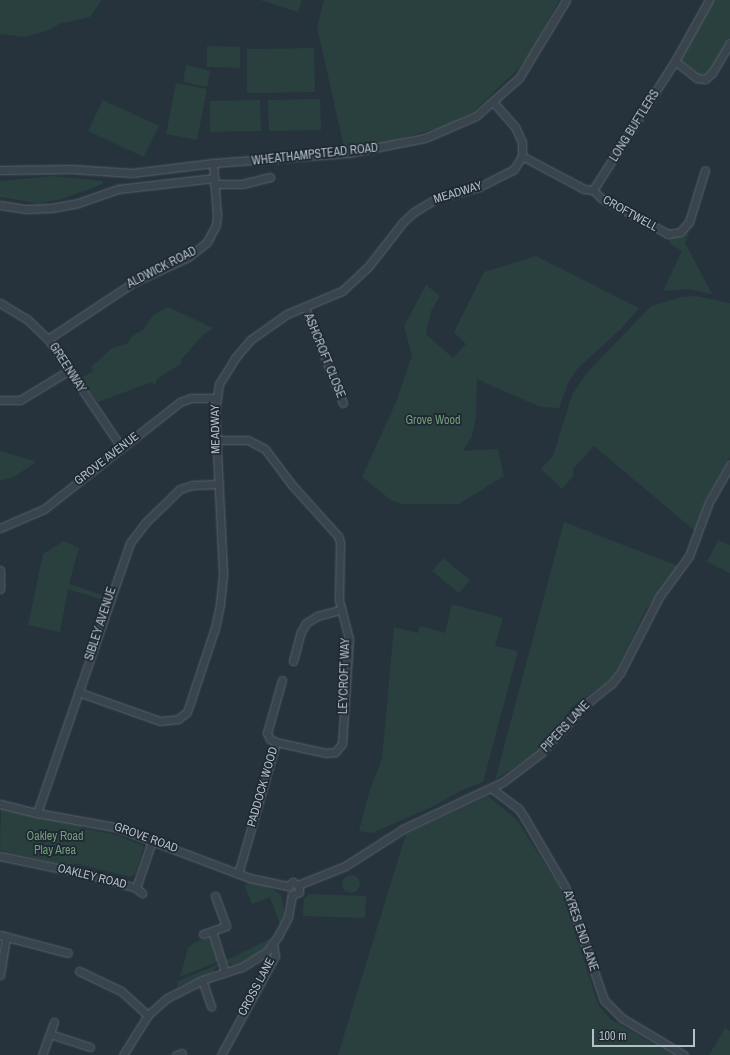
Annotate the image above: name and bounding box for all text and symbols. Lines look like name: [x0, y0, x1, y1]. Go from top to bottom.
street label: LONG BUFTLERS: [607, 87, 663, 165]
street label: WHEATHAMPSTEAD ROAD: [251, 141, 379, 169]
street label: MEADWAY: [432, 179, 484, 207]
street label: CROFTWELL: [600, 193, 660, 235]
street label: ALDWICK ROAD: [125, 244, 199, 292]
street label: ASHCROFT CLOSE: [300, 311, 348, 401]
street label: GREENWAY: [46, 340, 88, 396]
street label: MEADWAY: [208, 404, 224, 454]
park label: Grove Wood: [405, 414, 461, 428]
street label: GROVE AVENUE: [72, 429, 142, 489]
street label: SIBLEY AVENUE: [82, 585, 120, 663]
street label: LEYCROFT WAY: [336, 637, 354, 715]
street label: PIPERS LANE: [539, 698, 593, 756]
street label: PADDOCK WOOD: [245, 745, 281, 829]
street label: GROVE ROAD: [112, 820, 180, 856]
park label: Oakley Road Play Area: [27, 830, 83, 858]
street label: OAKLEY ROAD: [56, 861, 128, 893]
street label: AYRES END LANE: [559, 889, 601, 973]
street label: CROSS LANE: [236, 956, 278, 1018]
scale bar: [594, 1021, 697, 1047]
text: 100 m: [599, 1028, 626, 1044]

